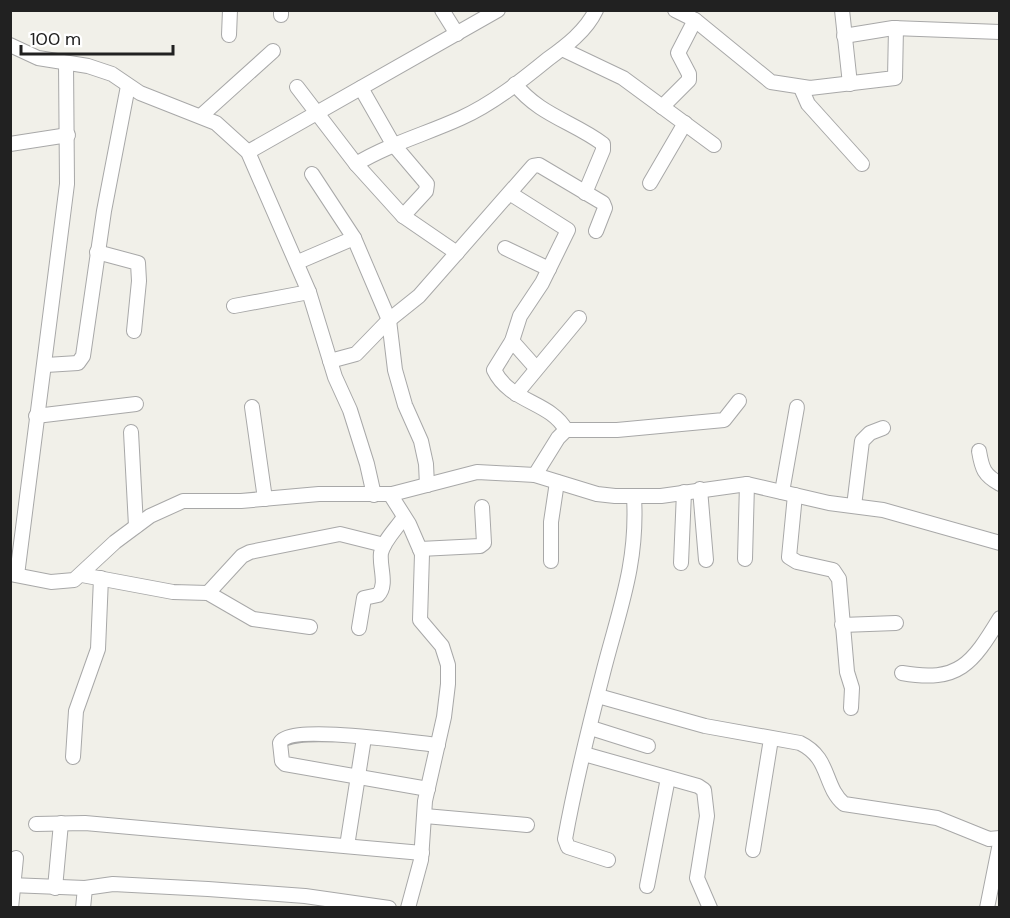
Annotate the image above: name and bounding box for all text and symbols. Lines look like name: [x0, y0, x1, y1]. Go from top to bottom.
scale bar: [21, 18, 172, 56]
text: 100 m: [30, 27, 81, 51]

